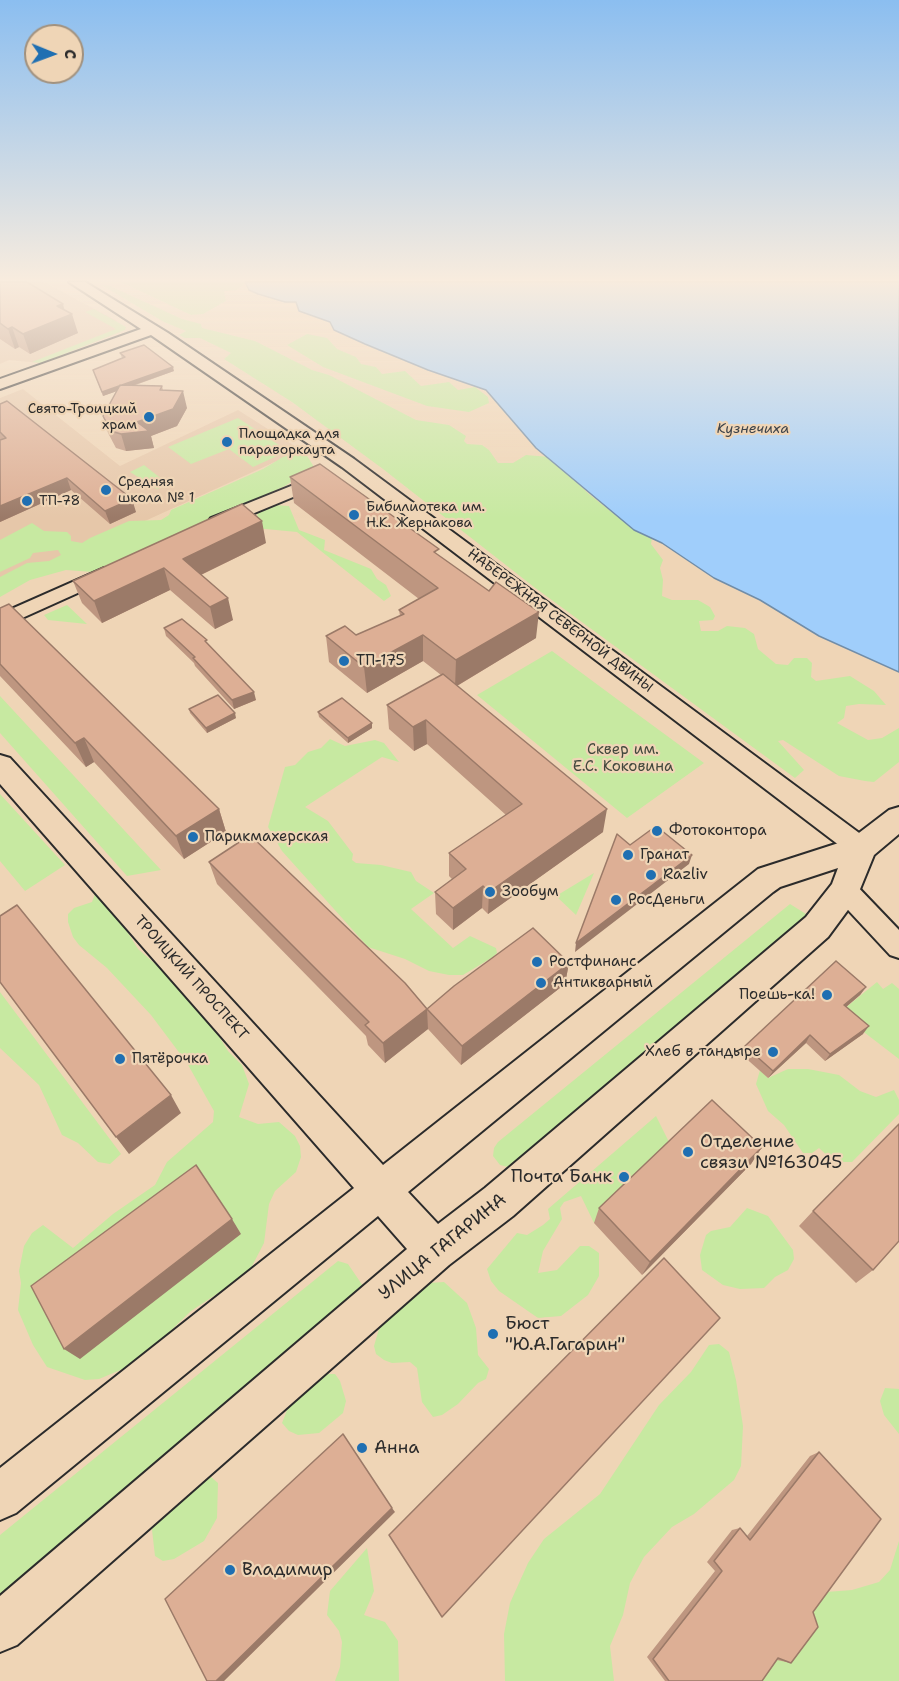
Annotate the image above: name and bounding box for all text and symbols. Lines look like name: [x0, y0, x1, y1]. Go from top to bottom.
north arrow: [24, 24, 84, 84]
text: С: [60, 49, 81, 59]
place label: Свято-Троицкий храм: [28, 401, 137, 434]
marker: Свято-Троицкий храм: [142, 410, 156, 424]
water label: Кузнечиха: [717, 421, 789, 437]
place label: Площадка для параворкаута: [239, 426, 340, 458]
marker: Площадка для параворкаута: [220, 435, 234, 449]
place label: Средняя школа № 1: [118, 474, 195, 506]
marker: Средняя школа № 1: [99, 483, 113, 497]
place label: ТП-78: [39, 493, 80, 509]
marker: ТП-78: [20, 494, 34, 508]
place label: Бибилиотека им. Н.К. Жернакова: [366, 499, 485, 532]
marker: Бибилиотека им. Н.К. Жернакова: [347, 508, 361, 522]
street label: НАБЕРЕЖНАЯ СЕВЕРНОЙ ДВИНЫ: [464, 546, 656, 696]
place label: ТП-175: [356, 652, 405, 670]
marker: ТП-175: [337, 654, 351, 668]
park label: Сквер им. Е.С. Коковина: [573, 741, 673, 776]
place label: Фотоконтора: [669, 822, 767, 840]
marker: Фотоконтора: [650, 824, 664, 838]
place label: Парикмахерская: [205, 828, 329, 846]
marker: Парикмахерская: [186, 830, 200, 844]
place label: Гранат: [640, 846, 689, 864]
marker: Гранат: [621, 848, 635, 862]
place label: Razliv: [663, 866, 708, 884]
marker: Razliv: [644, 868, 658, 882]
place label: Зообум: [502, 883, 558, 901]
marker: Зообум: [483, 885, 497, 899]
place label: РосДеньги: [628, 891, 705, 909]
marker: РосДеньги: [609, 893, 623, 907]
street label: ТРОИЦКИЙ ПРОСПЕКТ: [130, 912, 252, 1044]
place label: Ростфинанс: [549, 953, 637, 971]
marker: Ростфинанс: [530, 955, 544, 969]
place label: Антикварный: [553, 974, 653, 992]
marker: Антикварный: [534, 976, 548, 990]
place label: Поешь-ка!: [739, 986, 815, 1004]
marker: Поешь-ка!: [820, 988, 834, 1002]
place label: Хлеб в тандыре: [645, 1043, 761, 1061]
marker: Хлеб в тандыре: [766, 1045, 780, 1059]
place label: Пятёрочка: [132, 1050, 208, 1068]
marker: Пятёрочка: [113, 1052, 127, 1066]
place label: Отделение связи №163045: [700, 1131, 842, 1174]
marker: Отделение связи №163045: [681, 1145, 695, 1159]
place label: Почта Банк: [511, 1166, 612, 1188]
marker: Почта Банк: [617, 1170, 631, 1184]
street label: УЛИЦА ГАГАРИНА: [375, 1189, 511, 1305]
place label: Бюст "Ю.А.Гагарин": [505, 1313, 625, 1356]
marker: Бюст "Ю.А.Гагарин": [486, 1327, 500, 1341]
place label: Анна: [374, 1437, 419, 1459]
marker: Анна: [355, 1441, 369, 1455]
place label: Владимир: [242, 1559, 333, 1581]
marker: Владимир: [223, 1563, 237, 1577]

